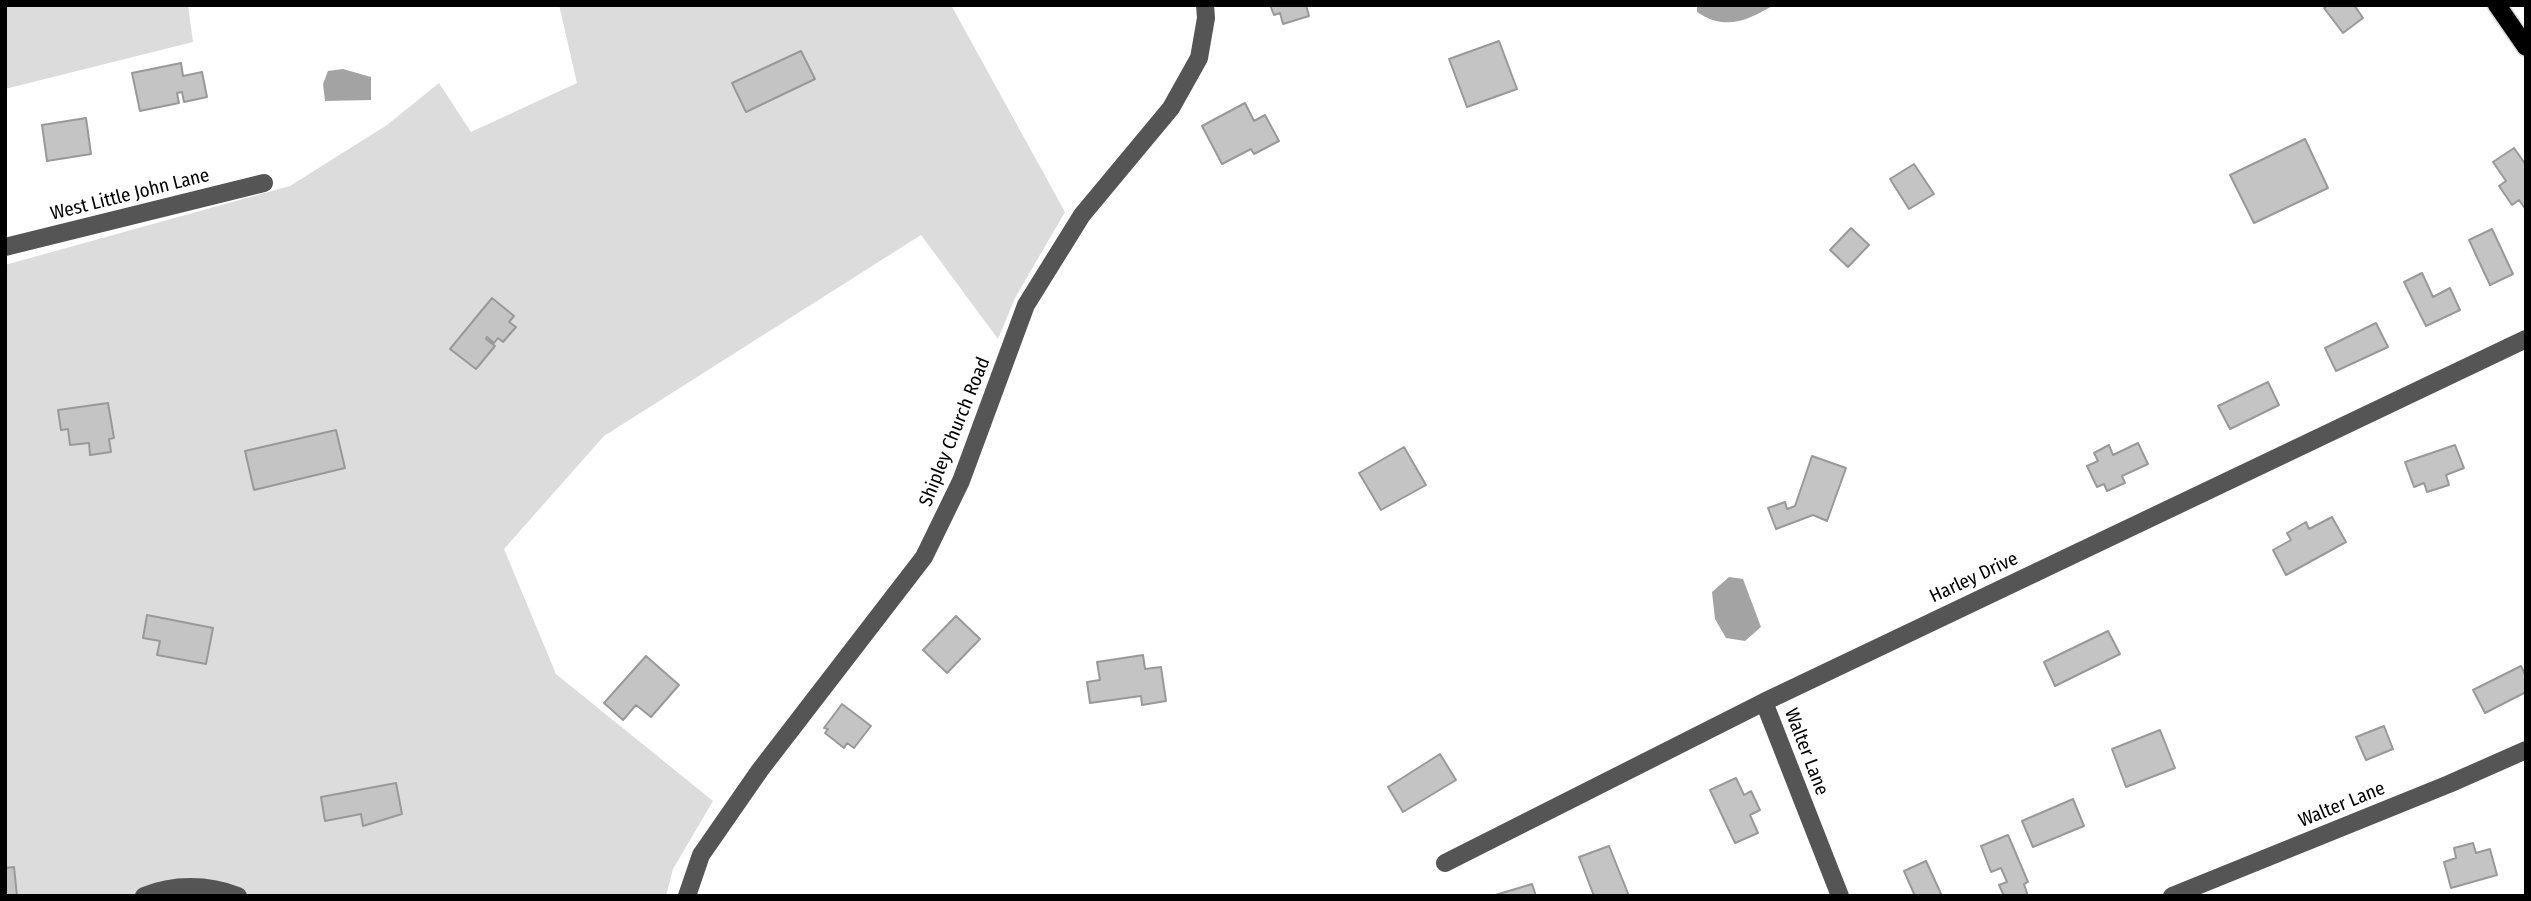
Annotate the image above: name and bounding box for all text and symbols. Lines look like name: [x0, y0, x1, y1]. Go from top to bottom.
street label: West Little John Lane: [48, 164, 212, 226]
street label: Shipley Church Road: [915, 354, 995, 510]
street label: Harley Drive: [1926, 548, 2022, 608]
street label: Walter Lane: [1779, 705, 1833, 799]
street label: Walter Lane: [2295, 777, 2389, 833]

